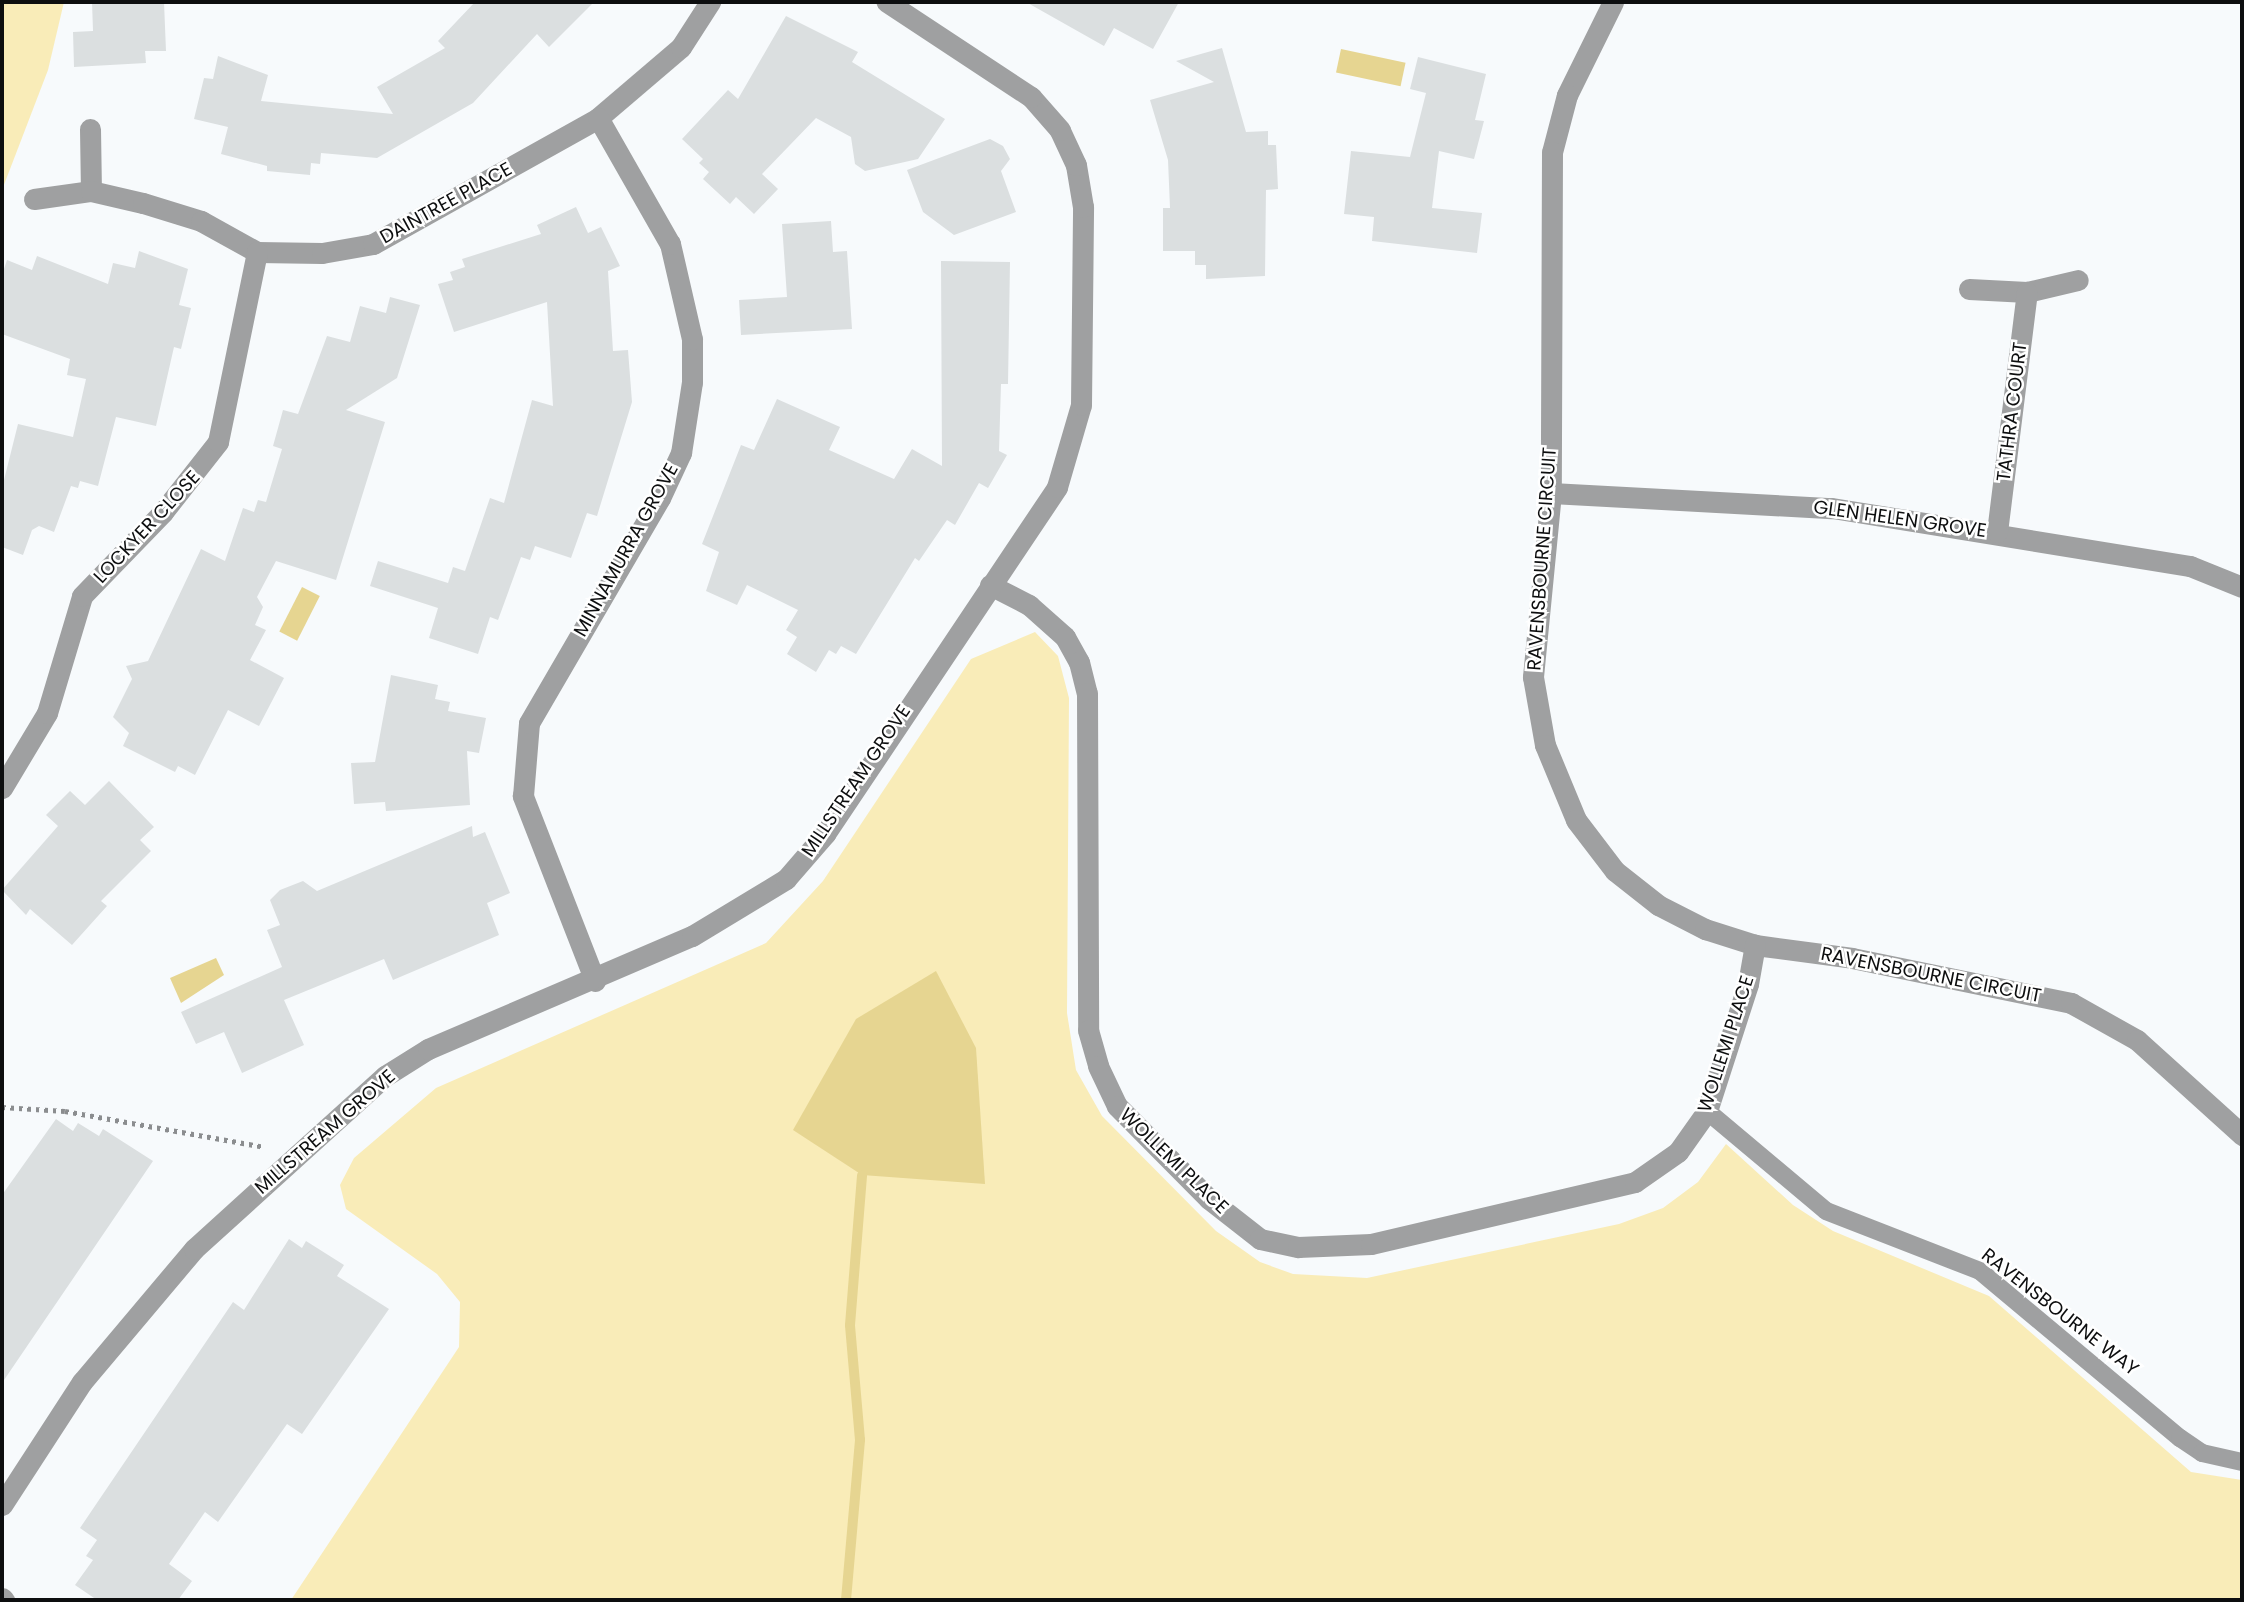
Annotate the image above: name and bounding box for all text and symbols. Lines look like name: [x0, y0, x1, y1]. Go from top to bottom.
street label: DAINTREE PLACE: [376, 157, 516, 249]
street label: TATHRA COURT: [1992, 341, 2032, 483]
street label: RAVENSBOURNE CIRCUIT: [1523, 447, 1561, 671]
street label: MINNAMURRA GROVE: [569, 459, 683, 641]
street label: LOCKYER CLOSE: [89, 466, 205, 588]
street label: GLEN HELEN GROVE: [1812, 496, 1988, 542]
street label: MILLSTREAM GROVE: [797, 701, 915, 861]
street label: RAVENSBOURNE CIRCUIT: [1819, 942, 2043, 1008]
street label: WOLLEMI PLACE: [1693, 973, 1759, 1115]
street label: MILLSTREAM GROVE: [250, 1065, 400, 1199]
street label: WOLLEMI PLACE: [1115, 1103, 1233, 1219]
street label: RAVENSBOURNE WAY: [1977, 1244, 2143, 1380]

